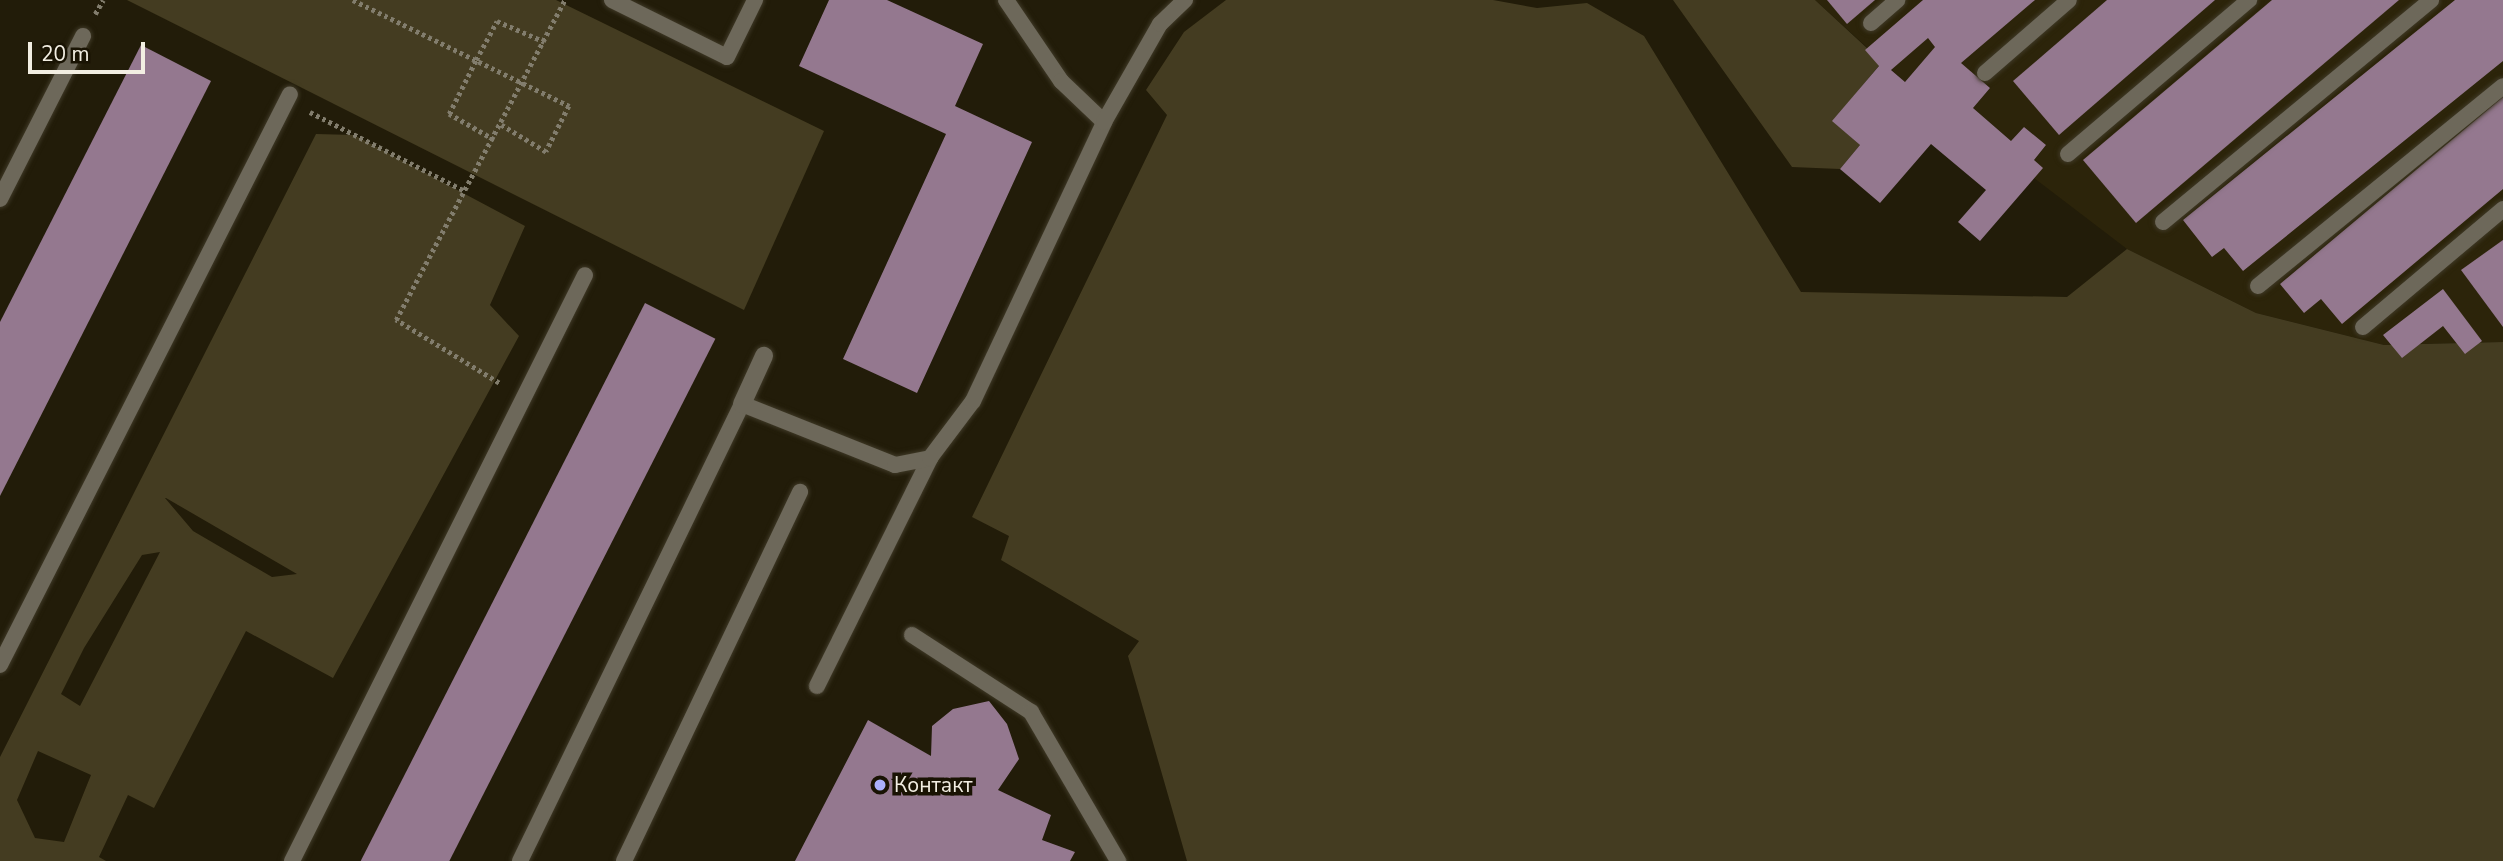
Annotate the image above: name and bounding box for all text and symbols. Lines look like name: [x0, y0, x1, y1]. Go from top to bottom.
scale bar: [32, 28, 149, 72]
text: 20 m: [41, 40, 90, 68]
place label: Контакт: [894, 772, 973, 798]
marker: Контакт: [872, 777, 888, 793]

